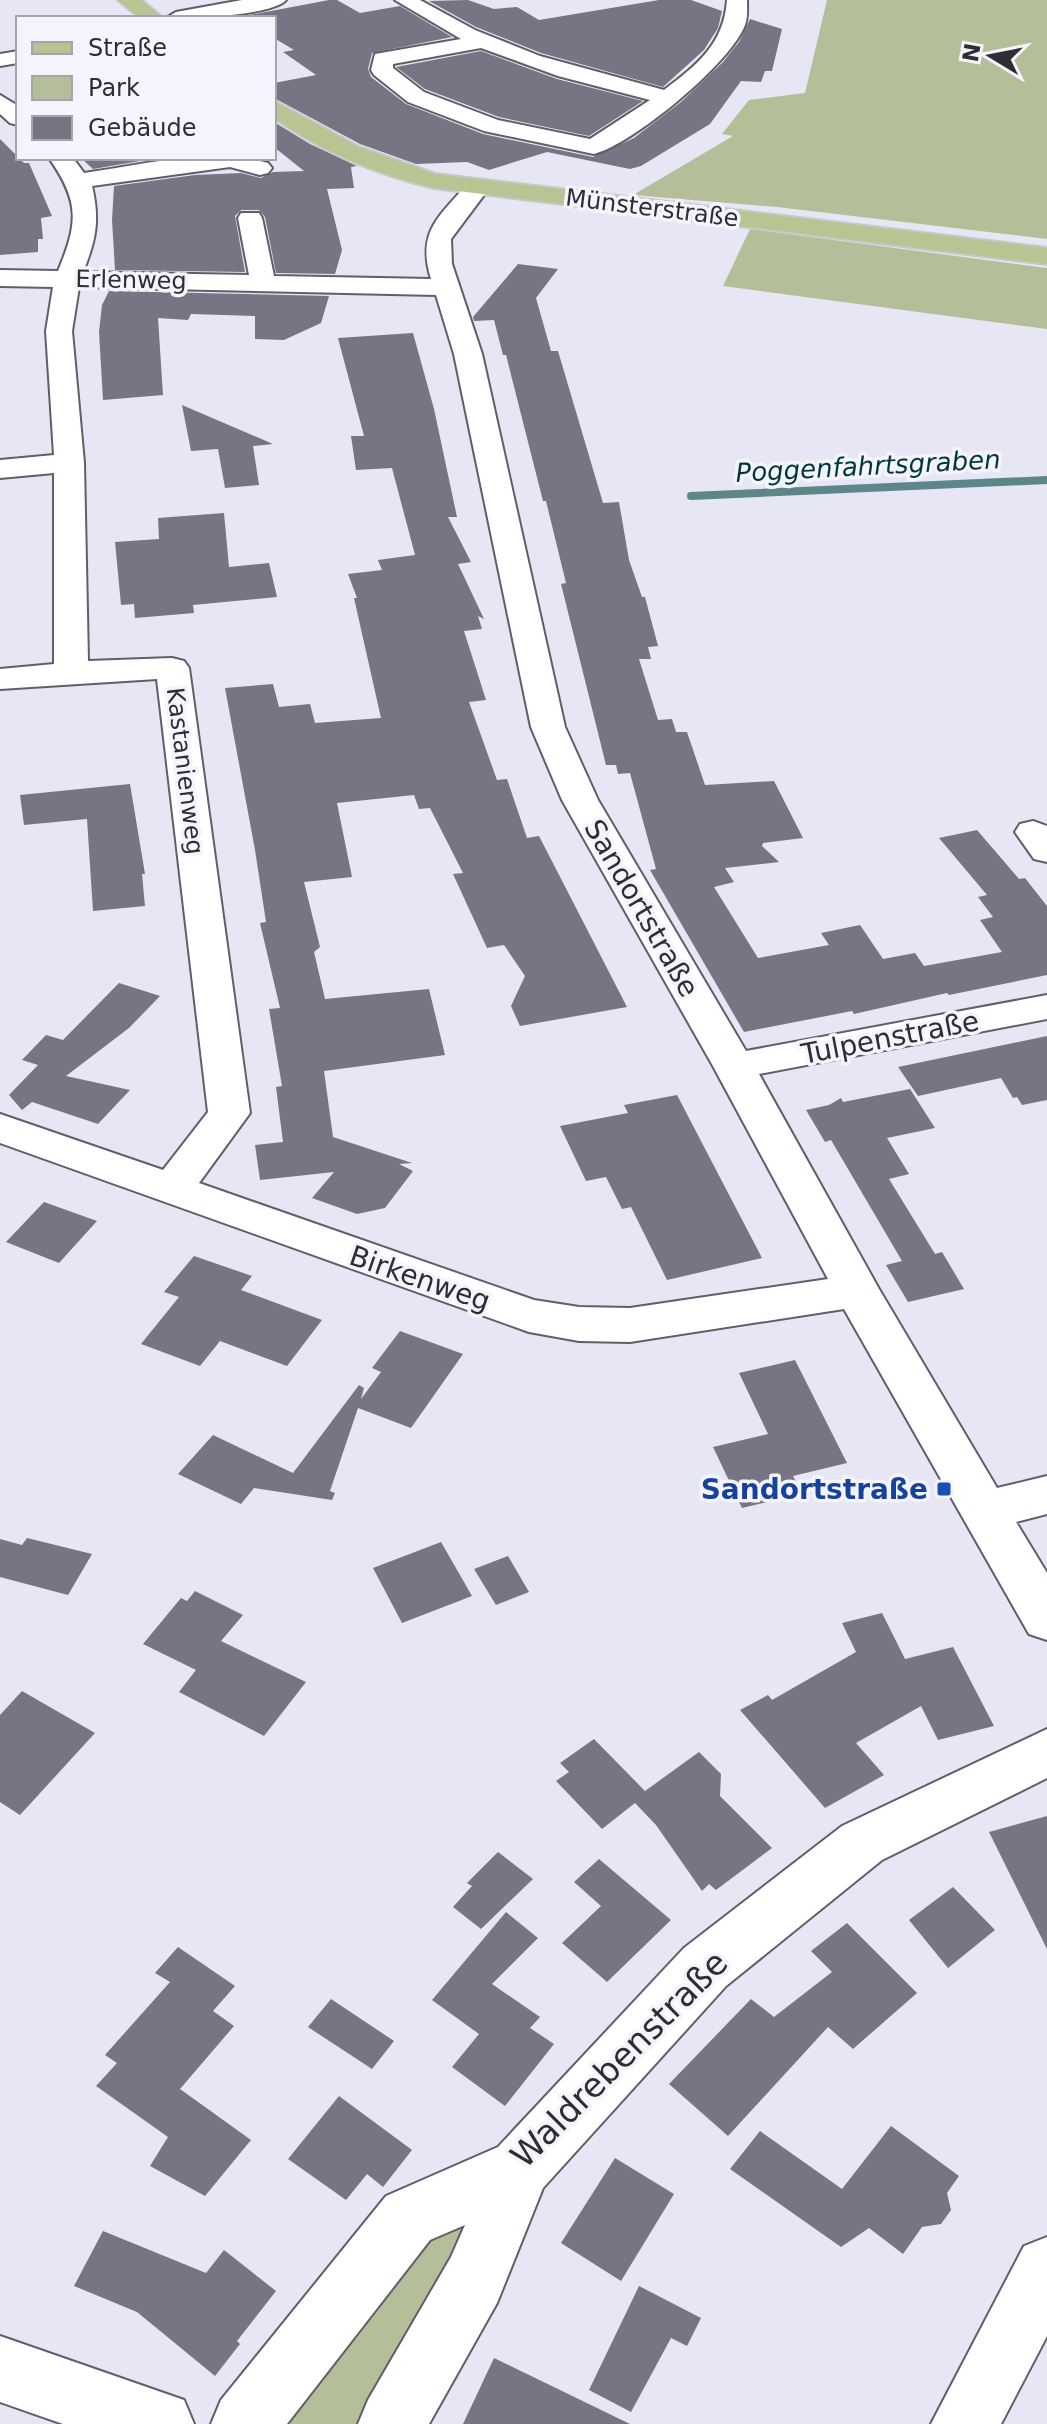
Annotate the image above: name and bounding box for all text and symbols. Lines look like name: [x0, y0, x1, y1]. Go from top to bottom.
legend: [16, 16, 276, 160]
north arrow: [951, 16, 1031, 96]
text: Straße: [88, 34, 167, 62]
text: N: [958, 41, 986, 64]
text: Park: [88, 74, 140, 102]
text: Gebäude: [88, 114, 197, 142]
street label: Münsterstraße: [564, 183, 740, 233]
street label: Erlenweg: [75, 265, 187, 295]
water label: Poggenfahrtsgraben: [735, 444, 1001, 488]
street label: Kastanienweg: [161, 686, 209, 856]
street label: Sandortstraße: [577, 814, 706, 1003]
street label: Tulpenstraße: [798, 1004, 982, 1071]
street label: Birkenweg: [345, 1239, 495, 1318]
place label: Sandortstraße: [701, 1473, 928, 1506]
marker: Sandortstraße: [935, 1480, 953, 1498]
street label: Waldrebenstraße: [502, 1942, 736, 2176]

